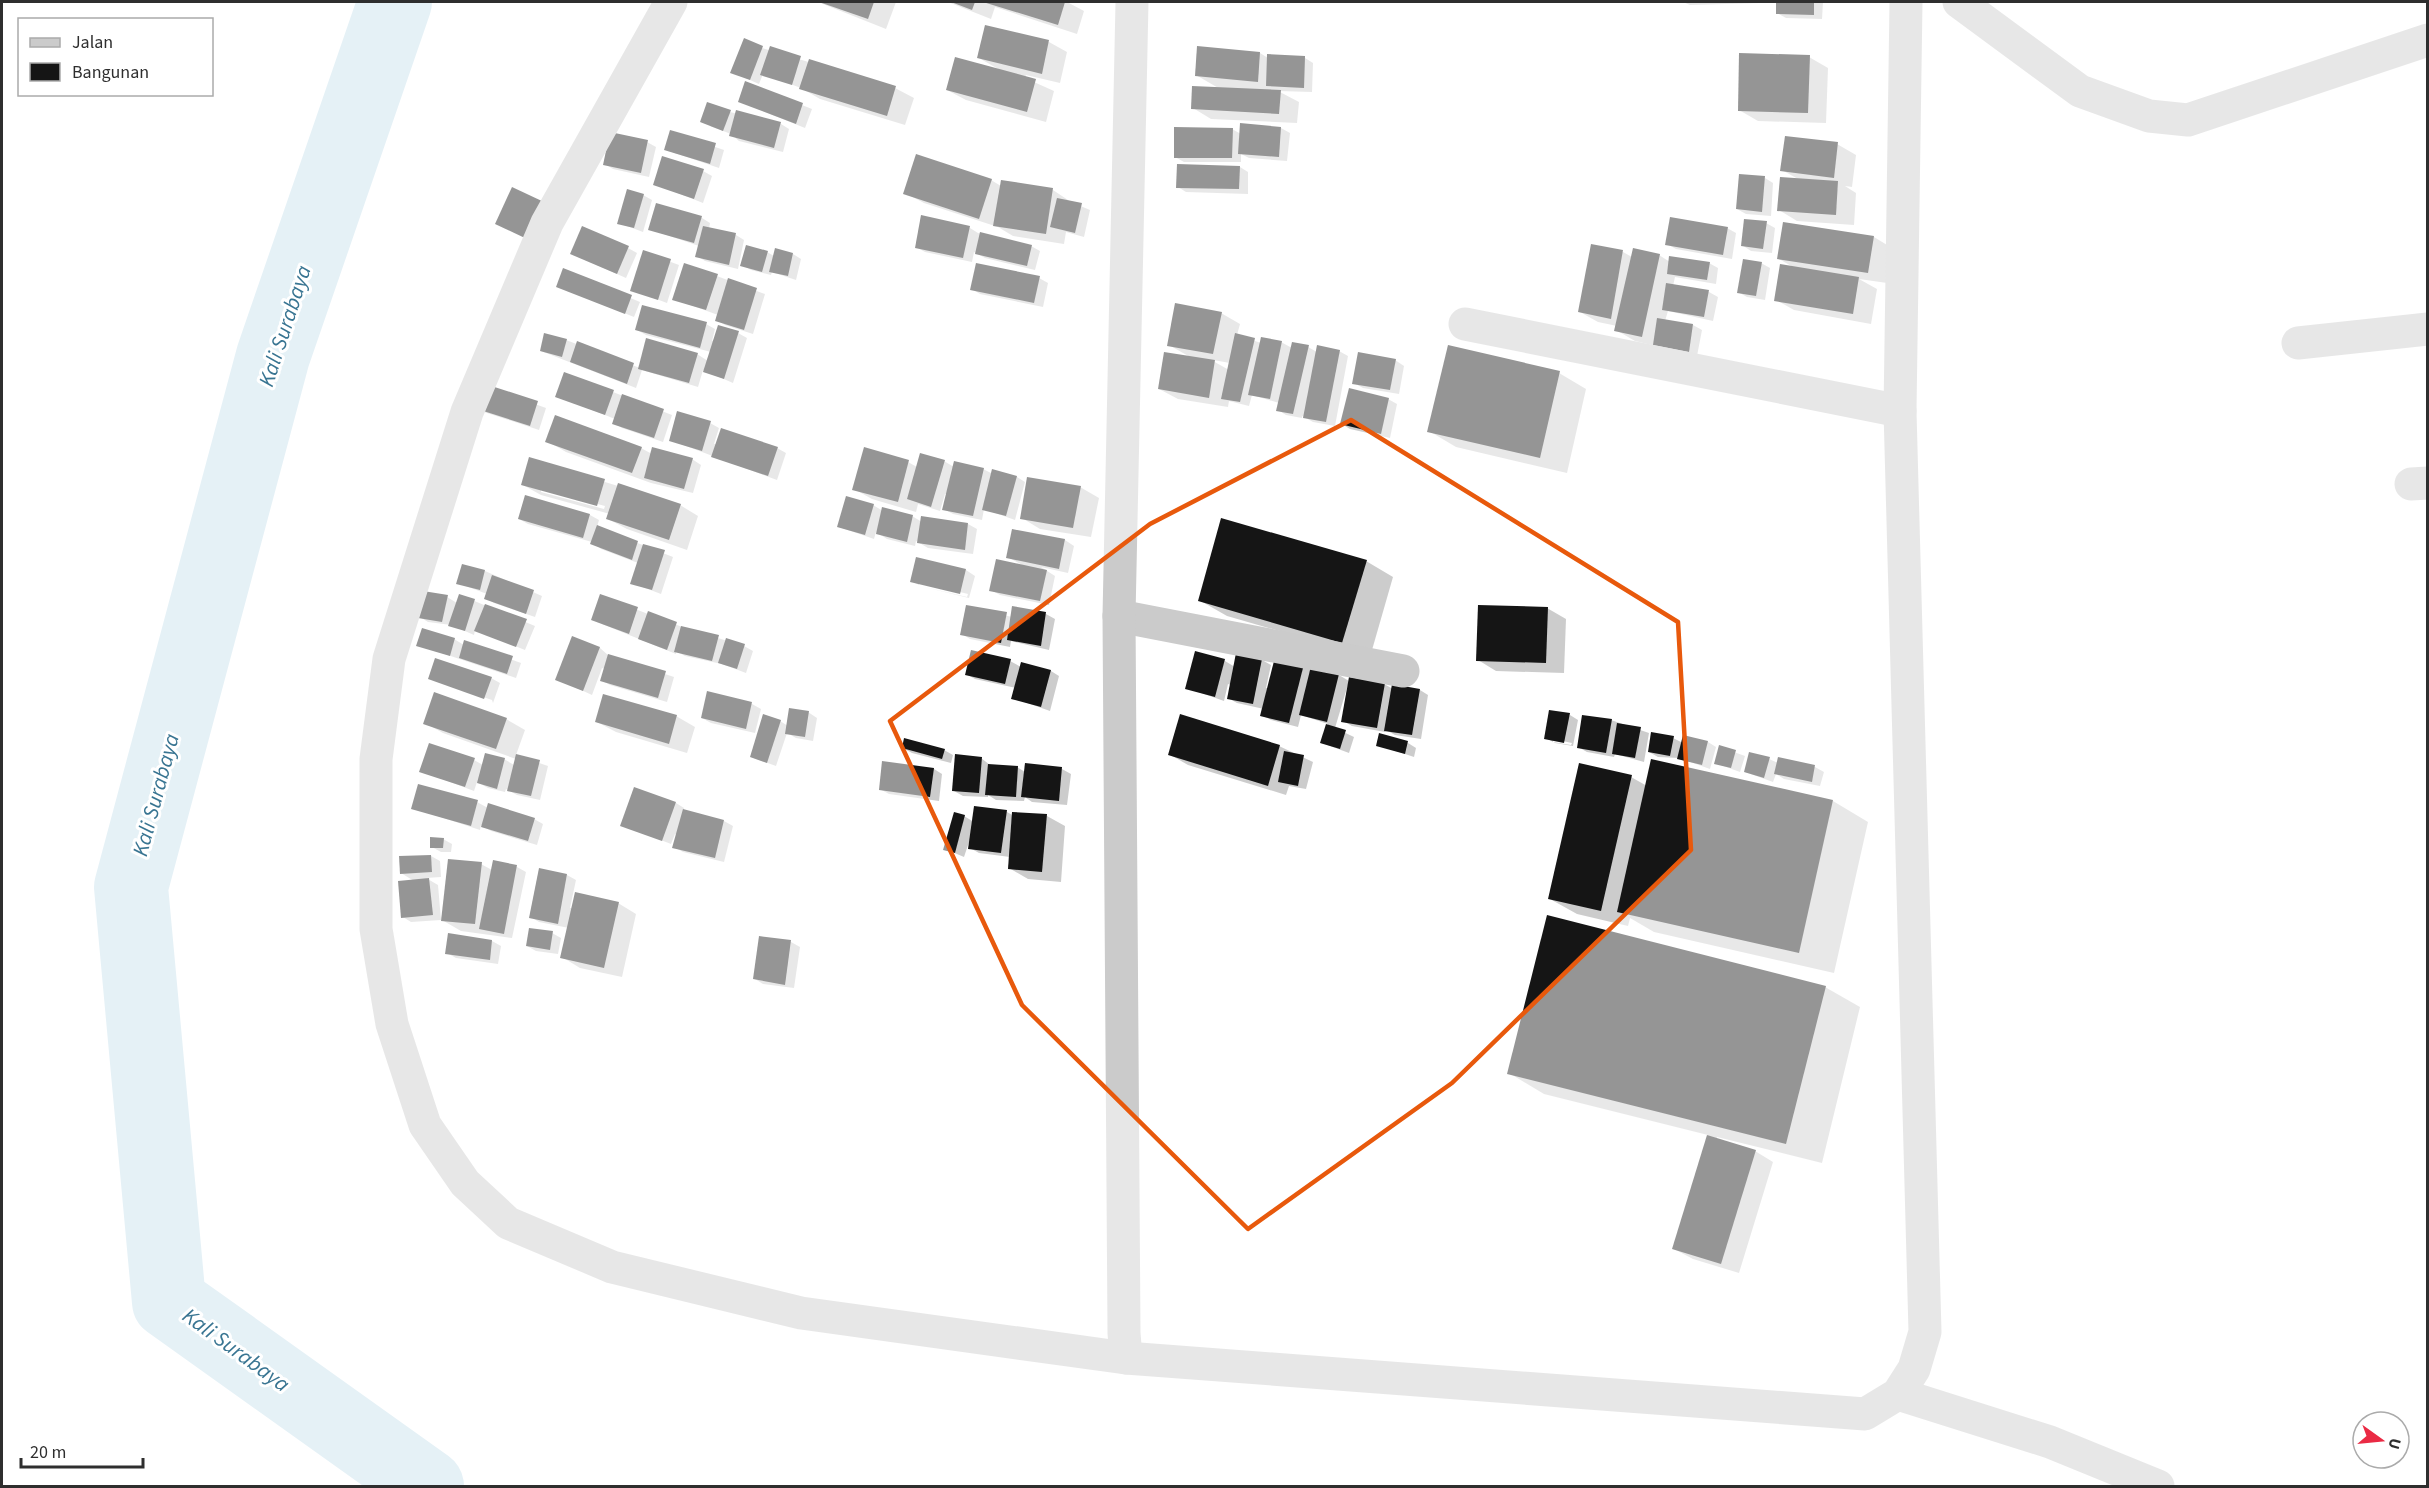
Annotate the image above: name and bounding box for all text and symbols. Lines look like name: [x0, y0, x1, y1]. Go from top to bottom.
legend: [18, 18, 213, 96]
text: Jalan: [72, 30, 113, 55]
text: Bangunan: [72, 60, 149, 85]
water label: Kali Surabaya: [250, 261, 320, 391]
water label: Kali Surabaya: [124, 730, 188, 860]
water label: Kali Surabaya: [176, 1300, 296, 1400]
north arrow: [2351, 1410, 2411, 1470]
scale bar: [21, 1431, 142, 1469]
text: U: [2383, 1436, 2407, 1452]
text: 20 m: [30, 1440, 66, 1465]

